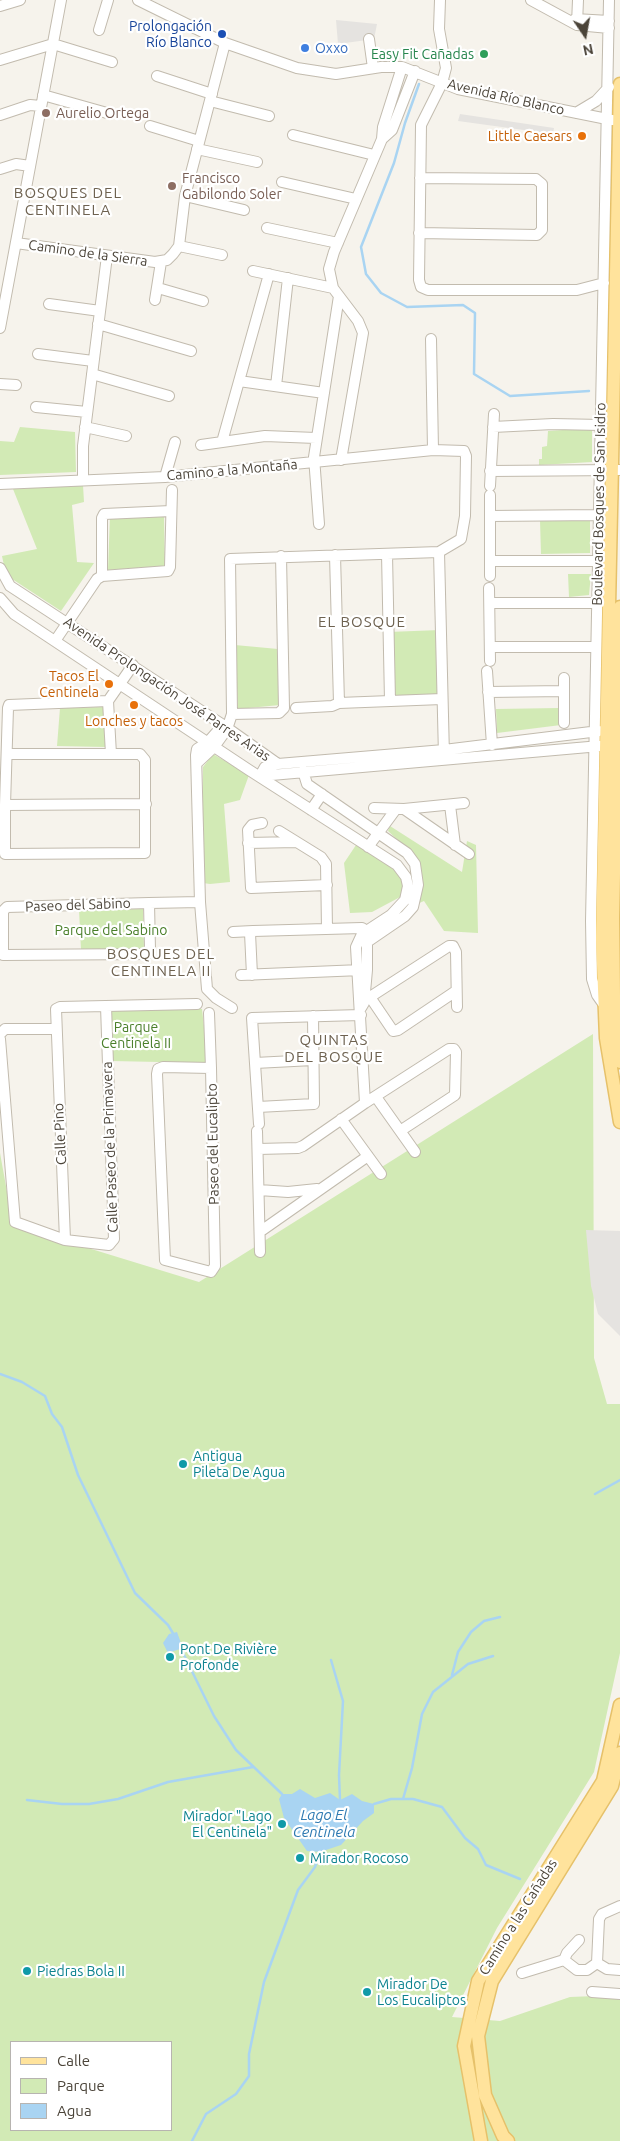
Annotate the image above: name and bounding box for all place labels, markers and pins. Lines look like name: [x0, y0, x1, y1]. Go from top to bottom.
place label: Prolongación Río Blanco: [129, 18, 212, 50]
marker: Prolongación Río Blanco: [216, 28, 228, 40]
place label: Oxxo: [315, 40, 348, 56]
marker: Oxxo: [299, 42, 311, 54]
place label: Easy Fit Cañadas: [371, 46, 474, 62]
marker: Easy Fit Cañadas: [478, 48, 490, 60]
place label: Aurelio Ortega: [56, 105, 149, 121]
marker: Aurelio Ortega: [40, 107, 52, 119]
place label: Little Caesars: [488, 128, 572, 144]
marker: Little Caesars: [576, 130, 588, 142]
place label: Francisco Gabilondo Soler: [182, 170, 282, 202]
marker: Francisco Gabilondo Soler: [166, 180, 178, 192]
place label: Tacos El Centinela: [39, 668, 99, 700]
marker: Tacos El Centinela: [103, 678, 115, 690]
marker: Lonches y tacos: [128, 699, 140, 711]
place label: Lonches y tacos: [85, 713, 183, 729]
place label: Antigua Pileta De Agua: [193, 1448, 285, 1480]
marker: Antigua Pileta De Agua: [177, 1458, 189, 1470]
place label: Pont De Rivière Profonde: [180, 1641, 277, 1674]
marker: Pont De Rivière Profonde: [164, 1651, 176, 1663]
place label: Mirador "Lago El Centinela": [183, 1808, 272, 1840]
marker: Mirador "Lago El Centinela": [276, 1818, 288, 1830]
place label: Mirador Rocoso: [310, 1850, 409, 1866]
marker: Mirador Rocoso: [294, 1852, 306, 1864]
place label: Piedras Bola II: [37, 1963, 125, 1979]
marker: Piedras Bola II: [21, 1965, 33, 1977]
place label: Mirador De Los Eucaliptos: [377, 1976, 466, 2008]
marker: Mirador De Los Eucaliptos: [361, 1986, 373, 1998]

